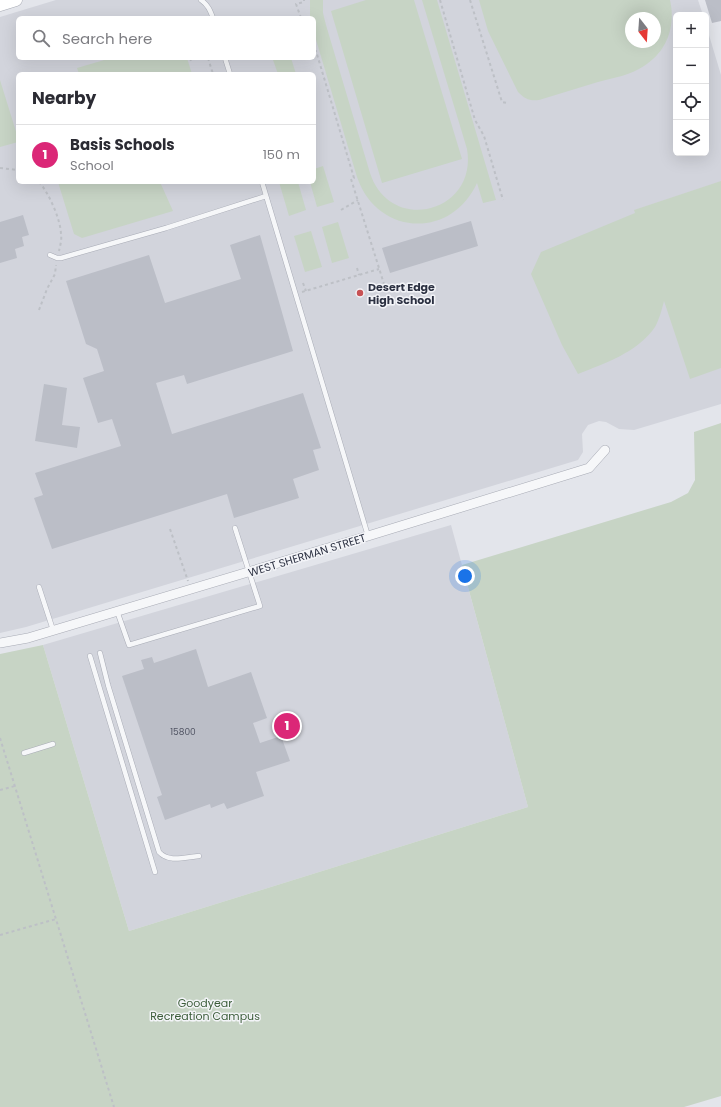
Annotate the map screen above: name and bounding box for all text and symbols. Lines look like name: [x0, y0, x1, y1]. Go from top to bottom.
north arrow: [625, 12, 661, 48]
map controls: [673, 12, 709, 156]
button: +: [673, 12, 709, 48]
search box: [16, 16, 316, 60]
icon: search: [30, 27, 52, 49]
text: Search here: [62, 28, 152, 49]
button: −: [673, 48, 709, 84]
button: locate: [673, 84, 709, 120]
text: Nearby: [32, 86, 96, 110]
button: layers: [673, 120, 709, 156]
text: Basis Schools: [70, 134, 175, 155]
text: 1: [43, 145, 47, 164]
text: 150 m: [263, 145, 300, 164]
text: School: [70, 156, 114, 175]
place label: Desert Edge High School: [368, 279, 435, 308]
marker: Desert Edge High School: [355, 288, 365, 298]
street label: WEST SHERMAN STREET: [246, 529, 368, 580]
your location: [455, 566, 475, 586]
pin: 1: [274, 711, 300, 741]
house number: 15800: [170, 726, 196, 738]
park label: Goodyear Recreation Campus: [150, 995, 260, 1024]

